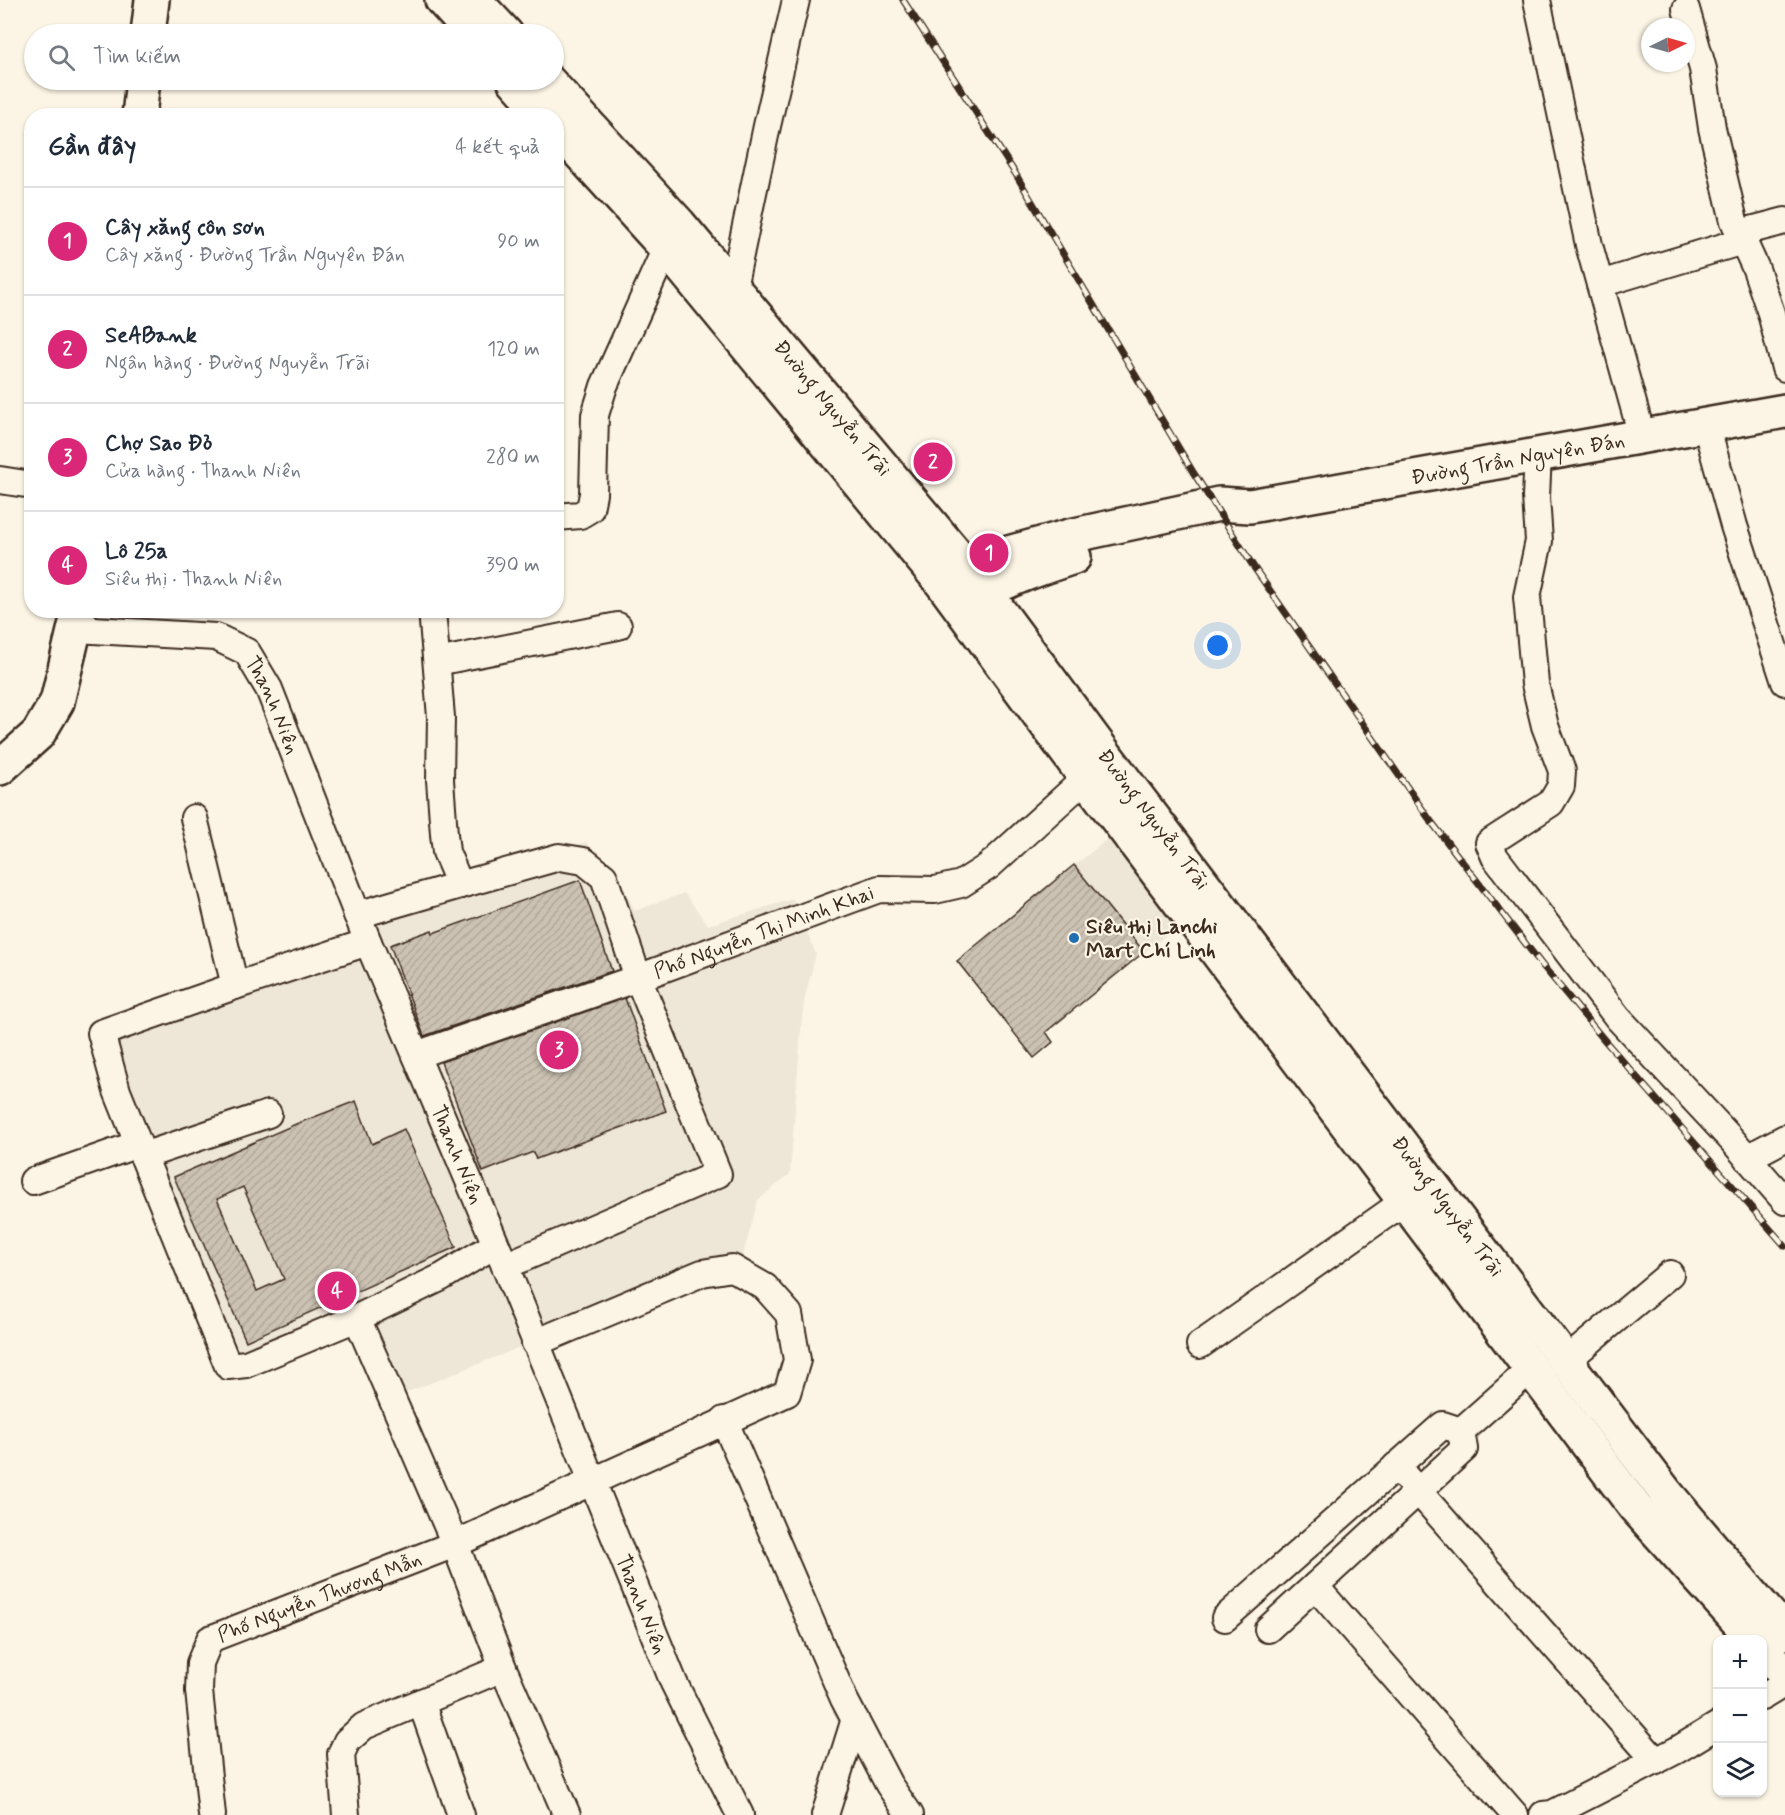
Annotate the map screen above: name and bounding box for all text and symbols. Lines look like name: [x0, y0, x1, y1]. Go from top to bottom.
north arrow: [1641, 18, 1695, 72]
search box: [24, 24, 564, 90]
icon: search: [45, 41, 78, 74]
text: Tìm kiếm: [93, 43, 181, 71]
text: Gần đây: [48, 130, 136, 164]
text: 4 kết quả: [455, 134, 540, 161]
text: Cây xăng côn sơn: [105, 214, 265, 242]
text: 1: [63, 228, 72, 255]
text: 90 m: [497, 228, 540, 255]
text: Cây xăng · Đường Trần Nguyên Đán: [105, 242, 405, 269]
text: SeABank: [105, 322, 197, 350]
street label: Đường Nguyễn Trãi: [767, 334, 898, 483]
text: 2: [63, 336, 72, 363]
text: 120 m: [487, 336, 540, 363]
text: Ngân hàng · Đường Nguyễn Trãi: [105, 350, 370, 377]
street label: Đường Trần Nguyên Đán: [1409, 427, 1627, 492]
text: Chợ Sao Đỏ: [105, 430, 212, 458]
pin: 2: [914, 440, 952, 484]
text: 3: [63, 444, 72, 471]
text: 280 m: [486, 444, 540, 471]
text: Cửa hàng · Thanh Niên: [105, 458, 301, 485]
pin: 1: [970, 530, 1008, 576]
text: Lô 25a: [105, 538, 168, 566]
text: 4: [62, 552, 73, 579]
text: 390 m: [486, 552, 540, 579]
text: Siêu thị · Thanh Niên: [105, 566, 282, 593]
your location: [1203, 631, 1232, 660]
street label: Thanh Niên: [238, 651, 306, 759]
street label: Đường Nguyễn Trãi: [1091, 743, 1216, 896]
street label: Phố Nguyễn Thị Minh Khai: [650, 879, 878, 986]
place label: Siêu thị Lanchi Mart Chí Linh: [1086, 913, 1218, 965]
marker: Siêu thị Lanchi Mart Chí Linh: [1067, 931, 1081, 945]
pin: 3: [540, 1028, 578, 1072]
street label: Thanh Niên: [423, 1101, 490, 1209]
street label: Đường Nguyễn Trãi: [1385, 1130, 1510, 1283]
pin: 4: [318, 1268, 356, 1314]
street label: Phố Nguyễn Thượng Mẫn: [214, 1545, 426, 1650]
street label: Thanh Niên: [608, 1550, 674, 1659]
map controls: [1713, 1635, 1767, 1797]
button: +: [1713, 1635, 1767, 1689]
button: −: [1713, 1689, 1767, 1743]
button: layers: [1713, 1743, 1767, 1797]

